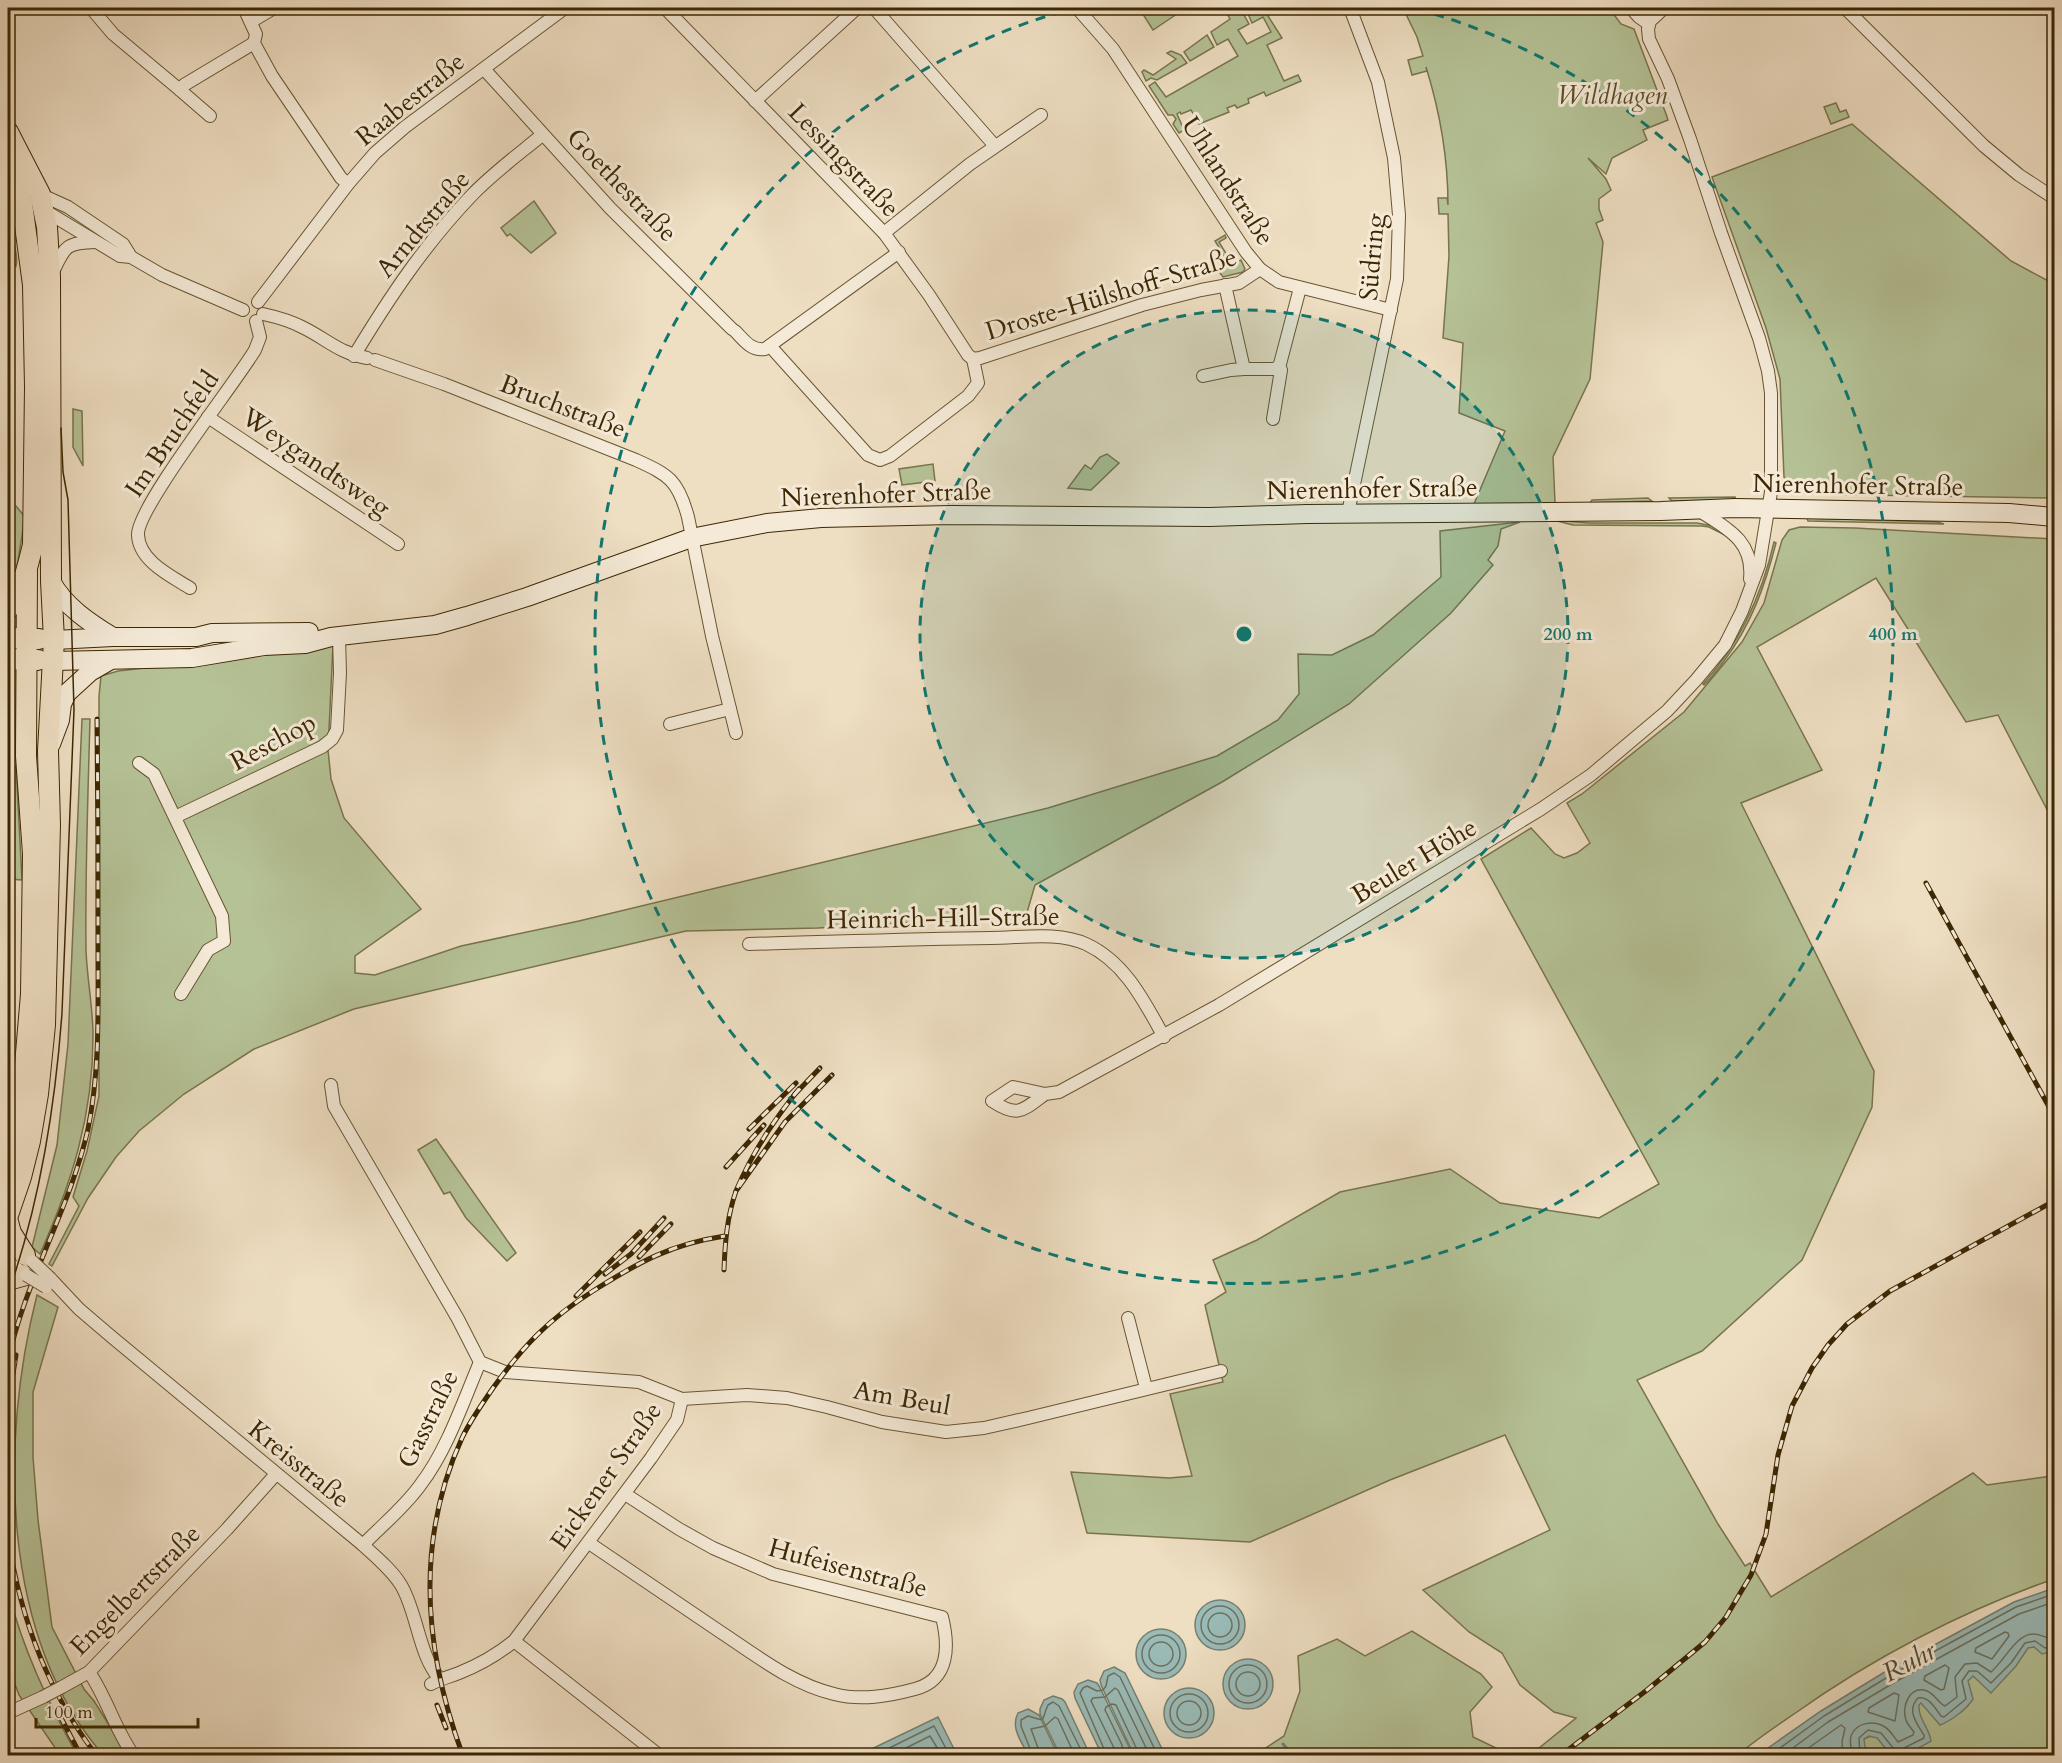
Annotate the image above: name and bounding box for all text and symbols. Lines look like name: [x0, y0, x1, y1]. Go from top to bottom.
street label: Raabestraße: [348, 44, 472, 154]
park label: Wildhagen: [1557, 78, 1667, 113]
street label: Lessingstraße: [781, 95, 907, 225]
street label: Uhlandstraße: [1173, 110, 1283, 252]
street label: Goethestraße: [559, 120, 685, 250]
street label: Arndtstraße: [368, 163, 478, 285]
street label: Südring: [1351, 212, 1393, 302]
street label: Droste-Hülshoff-Straße: [981, 239, 1241, 349]
street label: Im Bruchfeld: [117, 364, 227, 504]
street label: Bruchstraße: [495, 366, 631, 446]
street label: Weygandtsweg: [234, 399, 398, 525]
street label: Nierenhofer Straße: [1752, 466, 1964, 504]
street label: Nierenhofer Straße: [1266, 470, 1478, 508]
street label: Nierenhofer Straße: [780, 473, 992, 515]
text: 200 m: [1543, 622, 1593, 647]
text: 400 m: [1868, 622, 1918, 647]
centre of rings: [1234, 624, 1254, 644]
street label: Reschop: [224, 705, 322, 779]
street label: Beuler Höhe: [1345, 810, 1483, 912]
street label: Heinrich-Hill-Straße: [826, 898, 1060, 938]
street label: Gasstraße: [389, 1364, 467, 1474]
street label: Am Beul: [851, 1372, 954, 1424]
street label: Eickener Straße: [542, 1395, 670, 1557]
street label: Kreisstraße: [241, 1412, 357, 1516]
street label: Engelbertstraße: [62, 1517, 208, 1663]
street label: Hufeisenstraße: [765, 1530, 931, 1606]
water label: Ruhr: [1876, 1632, 1943, 1691]
scale bar: [36, 1691, 198, 1729]
text: 100 m: [45, 1700, 93, 1725]

